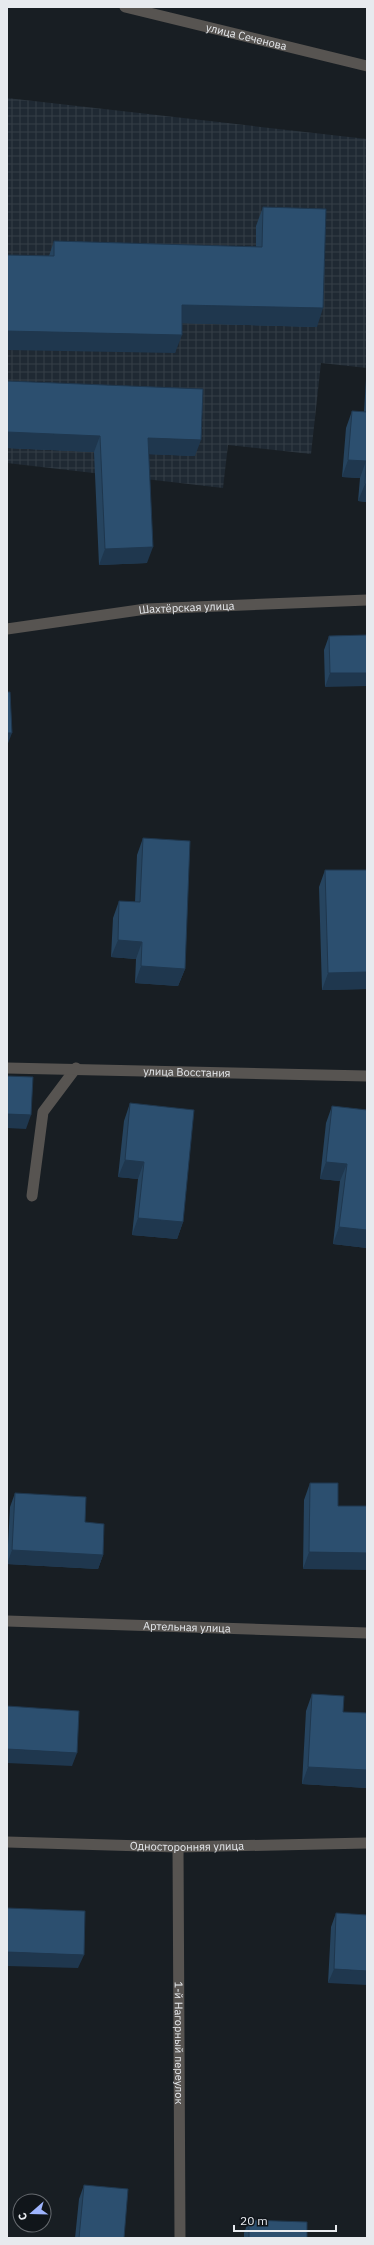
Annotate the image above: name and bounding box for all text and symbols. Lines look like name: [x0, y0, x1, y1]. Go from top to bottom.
street label: улица Сеченова: [205, 20, 288, 53]
street label: Шахтёрская улица: [138, 598, 235, 617]
street label: улица Восстания: [143, 1064, 231, 1080]
street label: Артельная улица: [143, 1619, 231, 1635]
street label: Односторонняя улица: [130, 1839, 244, 1854]
street label: 1-й Нагорный переулок: [172, 1982, 186, 2104]
north arrow: [12, 2193, 52, 2233]
scale bar: [234, 2207, 336, 2233]
text: С: [15, 2211, 30, 2222]
text: 20 m: [240, 2213, 268, 2228]

